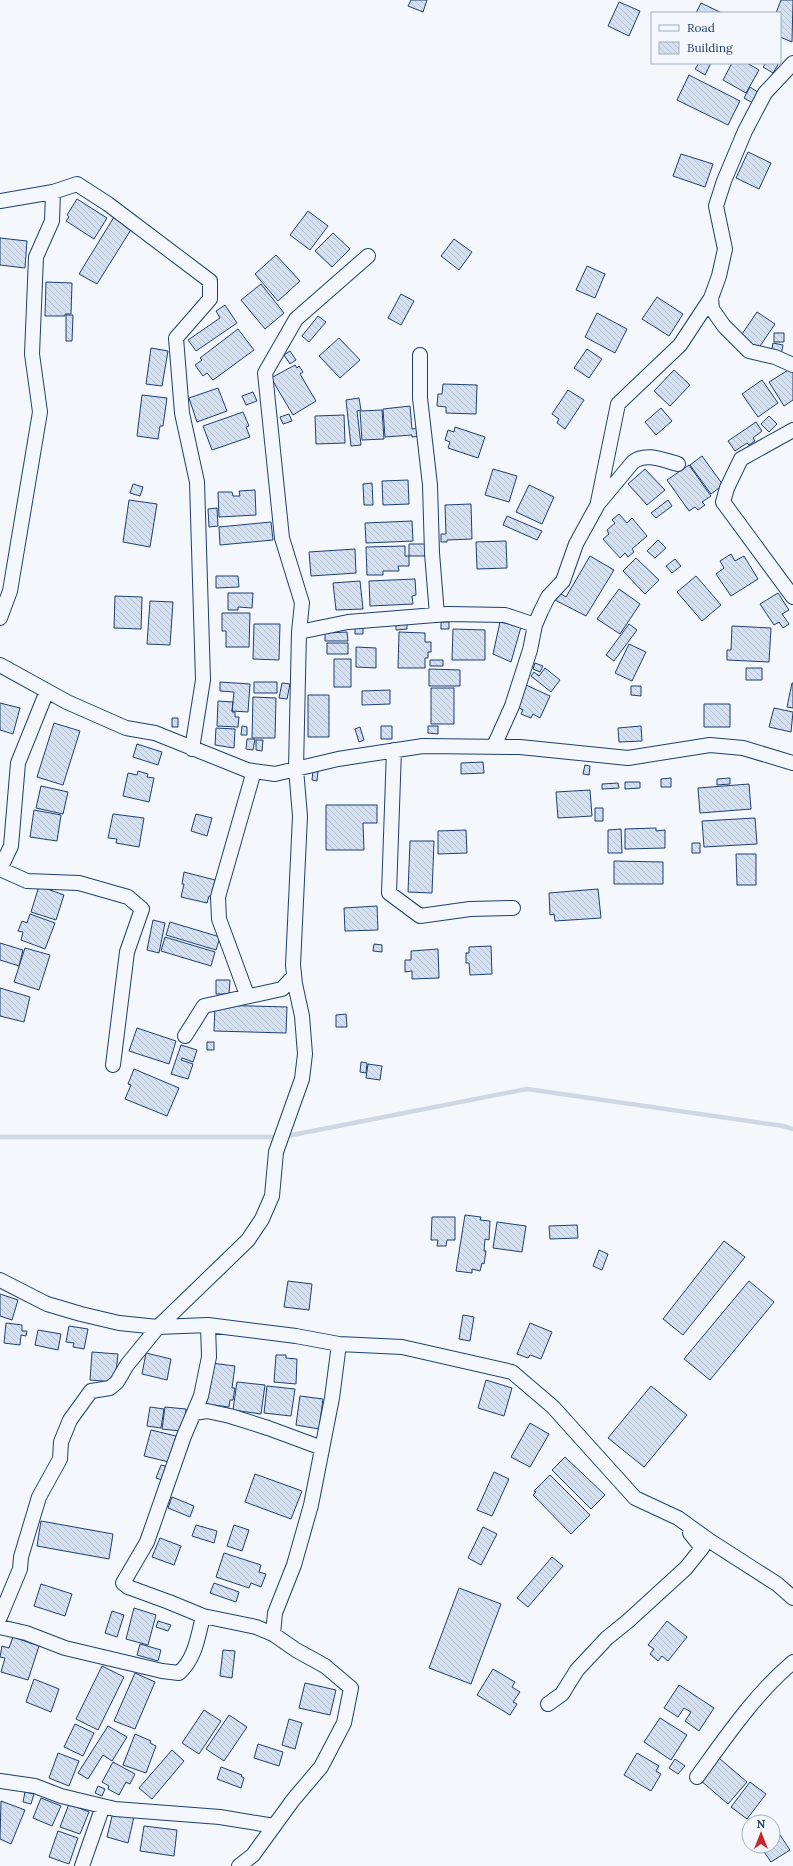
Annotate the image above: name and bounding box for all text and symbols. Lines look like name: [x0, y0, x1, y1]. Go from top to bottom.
legend: [651, 12, 781, 64]
text: Road: [687, 20, 715, 35]
text: Building: [687, 40, 733, 55]
north arrow: [741, 1814, 781, 1854]
text: N: [757, 1817, 766, 1831]

